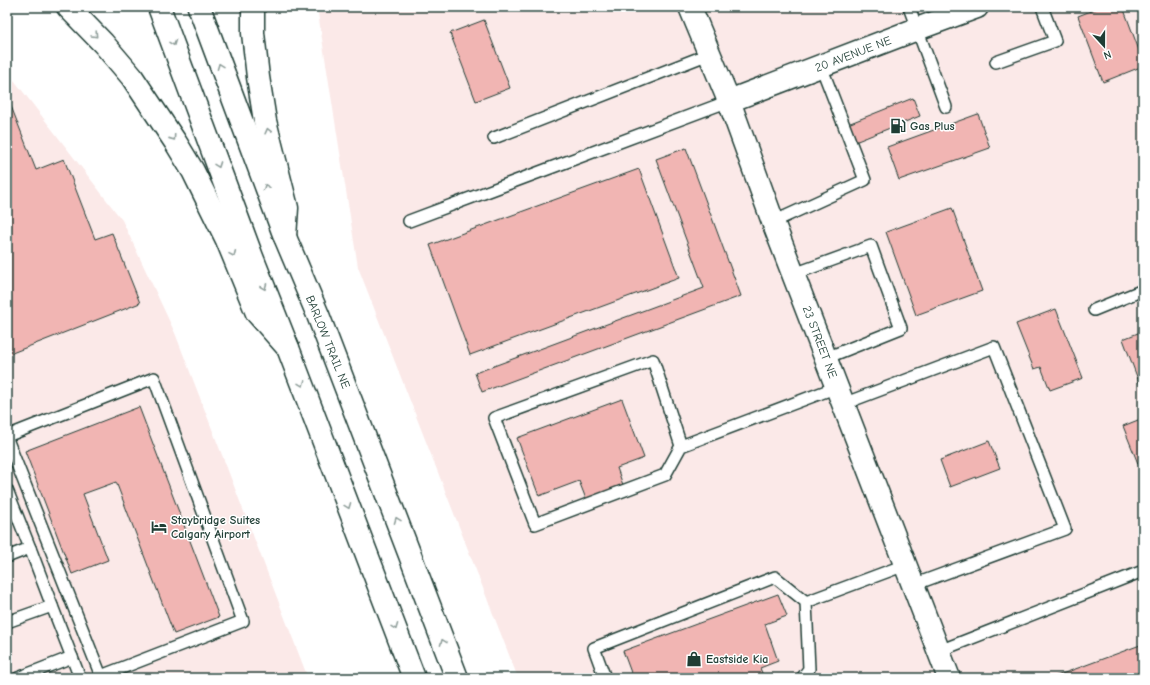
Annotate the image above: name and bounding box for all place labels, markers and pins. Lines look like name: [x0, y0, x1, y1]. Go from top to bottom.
fuel station icon: Gas Plus: [889, 117, 907, 135]
place label: Gas Plus: [910, 119, 955, 133]
place label: Staybridge Suites Calgary Airport: [171, 513, 260, 541]
hotel icon: Staybridge Suites Calgary Airport: [150, 518, 168, 536]
shop icon: Eastside Kia: [685, 650, 703, 668]
place label: Eastside Kia: [706, 652, 768, 666]

